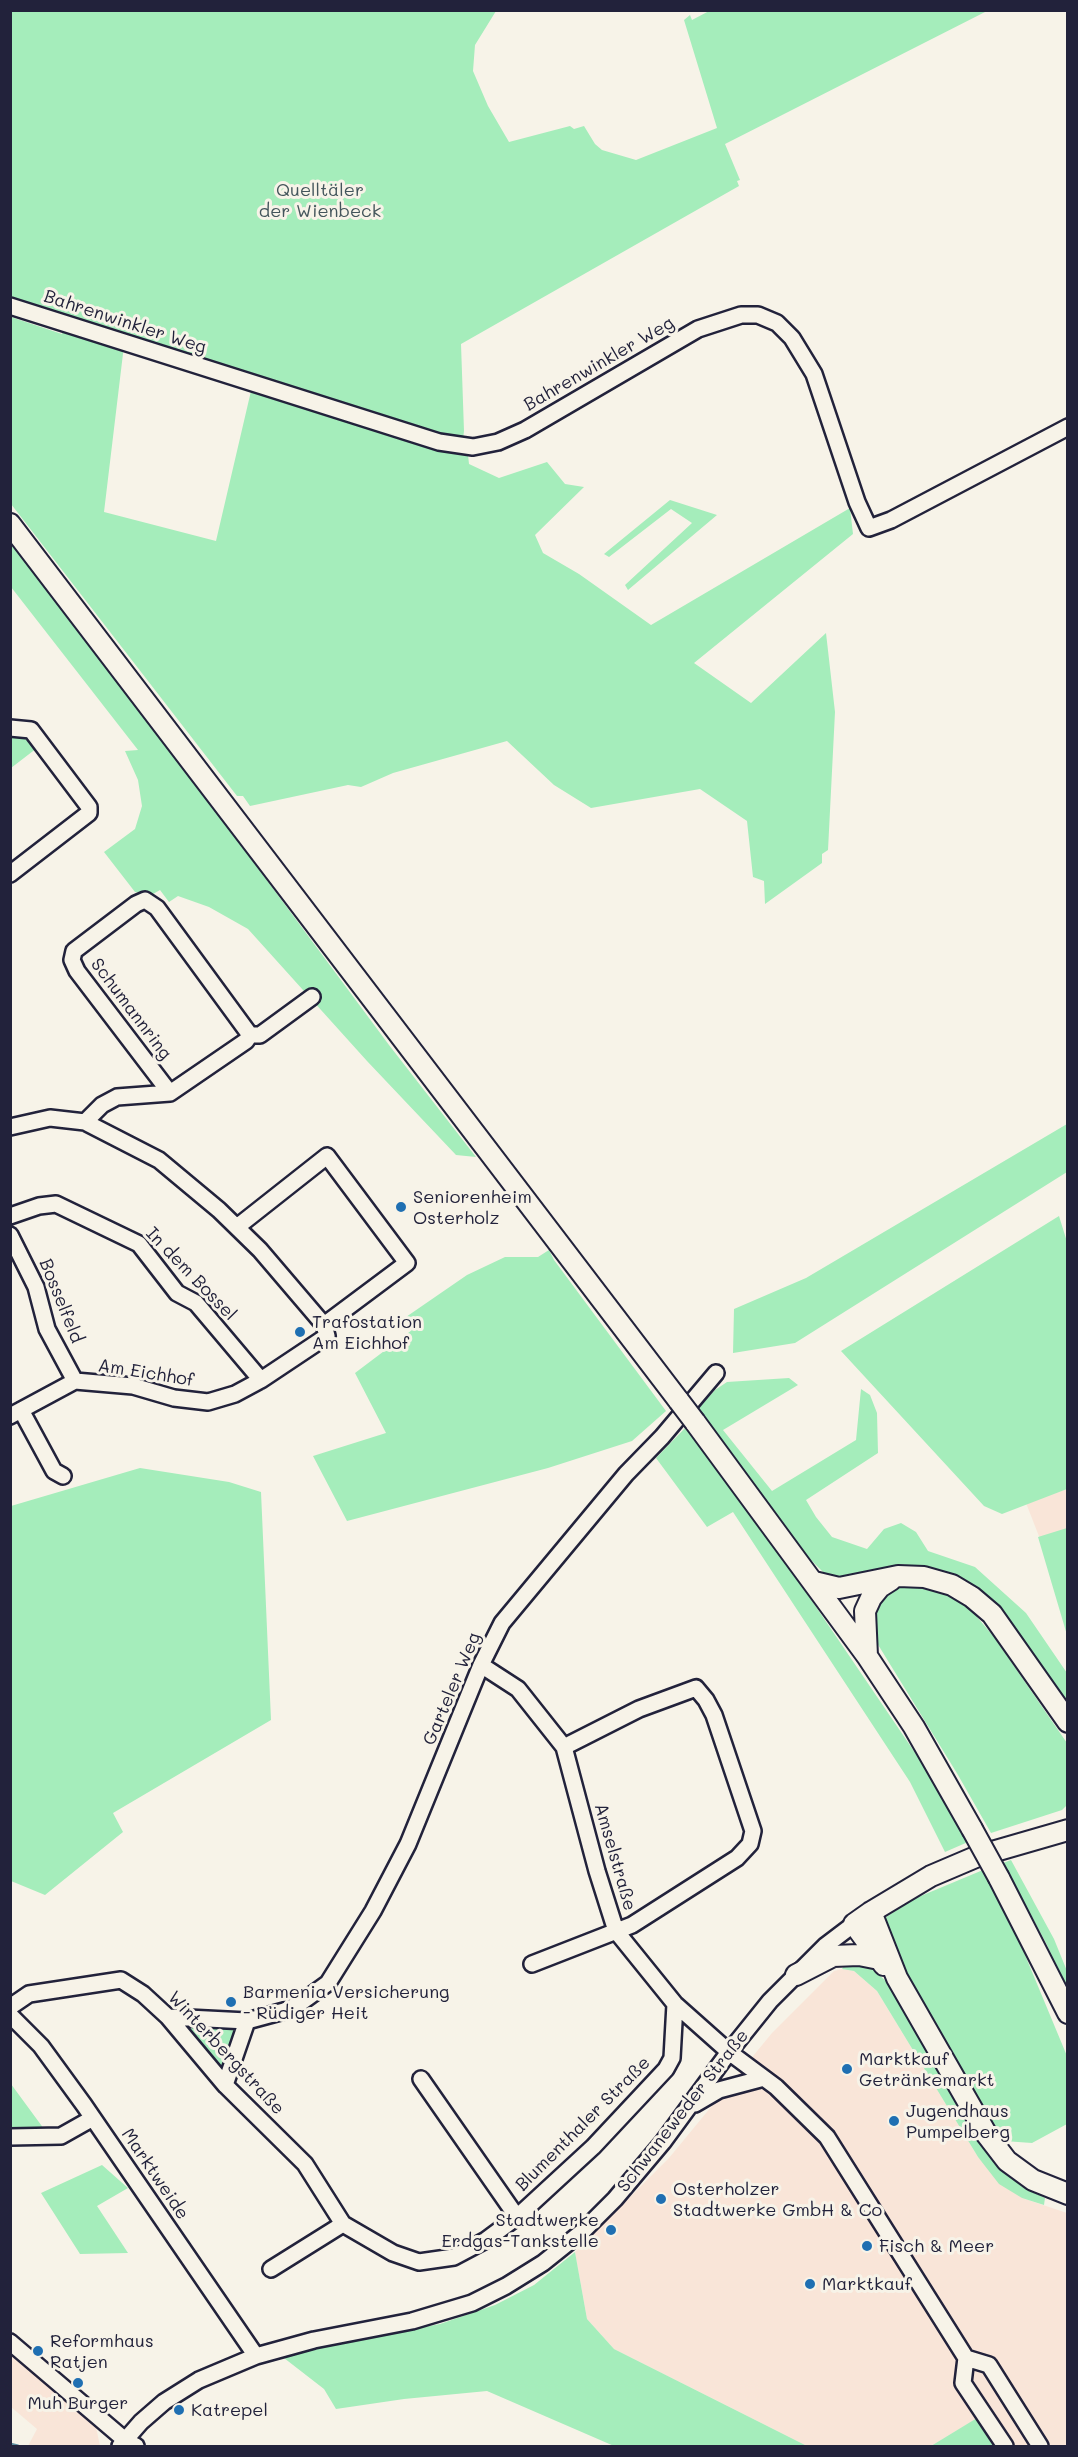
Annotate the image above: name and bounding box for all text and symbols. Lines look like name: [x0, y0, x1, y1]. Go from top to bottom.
park label: Quelltäler der Wienbeck: [259, 179, 381, 222]
street label: Bahrenwinkler Weg: [41, 286, 209, 358]
street label: Bahrenwinkler Weg: [520, 312, 678, 416]
street label: Schumannring: [86, 954, 176, 1064]
place label: Seniorenheim Osterholz: [413, 1186, 532, 1228]
marker: Seniorenheim Osterholz: [394, 1200, 408, 1214]
street label: In dem Bossel: [141, 1223, 241, 1325]
street label: Bosselfeld: [34, 1256, 88, 1346]
place label: Trafostation Am Eichhof: [312, 1311, 422, 1354]
marker: Trafostation Am Eichhof: [293, 1325, 307, 1339]
street label: Am Eichhof: [96, 1355, 196, 1391]
street label: Garteler Weg: [419, 1629, 485, 1749]
street label: Amselstraße: [589, 1801, 641, 1913]
place label: Barmenia Versicherung - Rüdiger Heit: [243, 1981, 450, 2024]
street label: Winterbergstraße: [163, 1987, 289, 2119]
marker: Barmenia Versicherung - Rüdiger Heit: [224, 1995, 238, 2009]
street label: Schwaneweder Straße: [613, 2025, 753, 2197]
place label: Marktkauf Getränkemarkt: [859, 2048, 994, 2090]
street label: Blumenthaler Straße: [511, 2052, 655, 2196]
marker: Marktkauf Getränkemarkt: [840, 2062, 854, 2076]
place label: Jugendhaus Pumpelberg: [906, 2100, 1010, 2142]
marker: Jugendhaus Pumpelberg: [887, 2114, 901, 2128]
street label: Marktweide: [117, 2124, 193, 2224]
place label: Osterholzer Stadtwerke GmbH & Co: [673, 2178, 882, 2220]
marker: Osterholzer Stadtwerke GmbH & Co: [654, 2192, 668, 2206]
place label: Stadtwerke Erdgas-Tankstelle: [441, 2209, 599, 2252]
marker: Stadtwerke Erdgas-Tankstelle: [604, 2223, 618, 2237]
place label: Fisch & Meer: [879, 2235, 994, 2257]
marker: Fisch & Meer: [860, 2239, 874, 2253]
place label: Marktkauf: [822, 2273, 912, 2295]
marker: Marktkauf: [803, 2277, 817, 2291]
place label: Reformhaus Ratjen: [50, 2330, 154, 2372]
marker: Reformhaus Ratjen: [31, 2344, 45, 2358]
marker: Muh Burger: [71, 2376, 85, 2390]
place label: Muh Burger: [28, 2392, 128, 2414]
place label: Katrepel: [191, 2399, 268, 2421]
marker: Katrepel: [172, 2403, 186, 2417]

